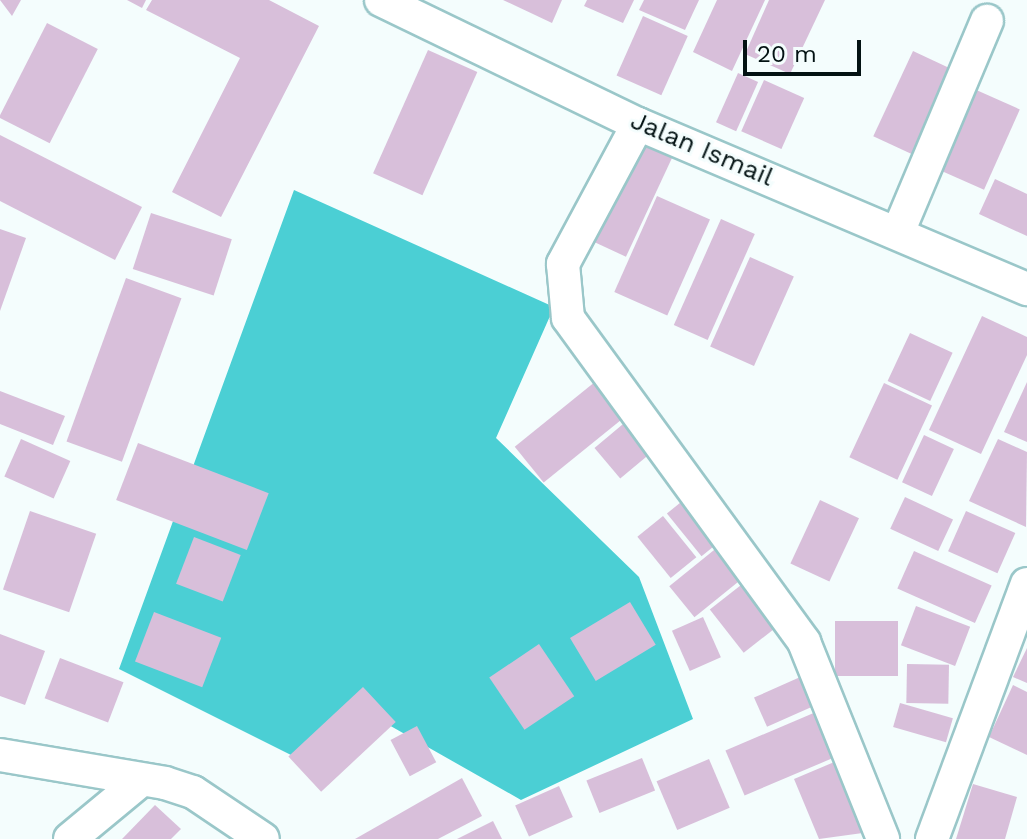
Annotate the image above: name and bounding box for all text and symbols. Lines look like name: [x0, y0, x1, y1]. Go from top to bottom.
scale bar: [747, 24, 865, 74]
text: 20 m: [757, 40, 817, 68]
street label: Jalan Ismail: [626, 105, 778, 193]

